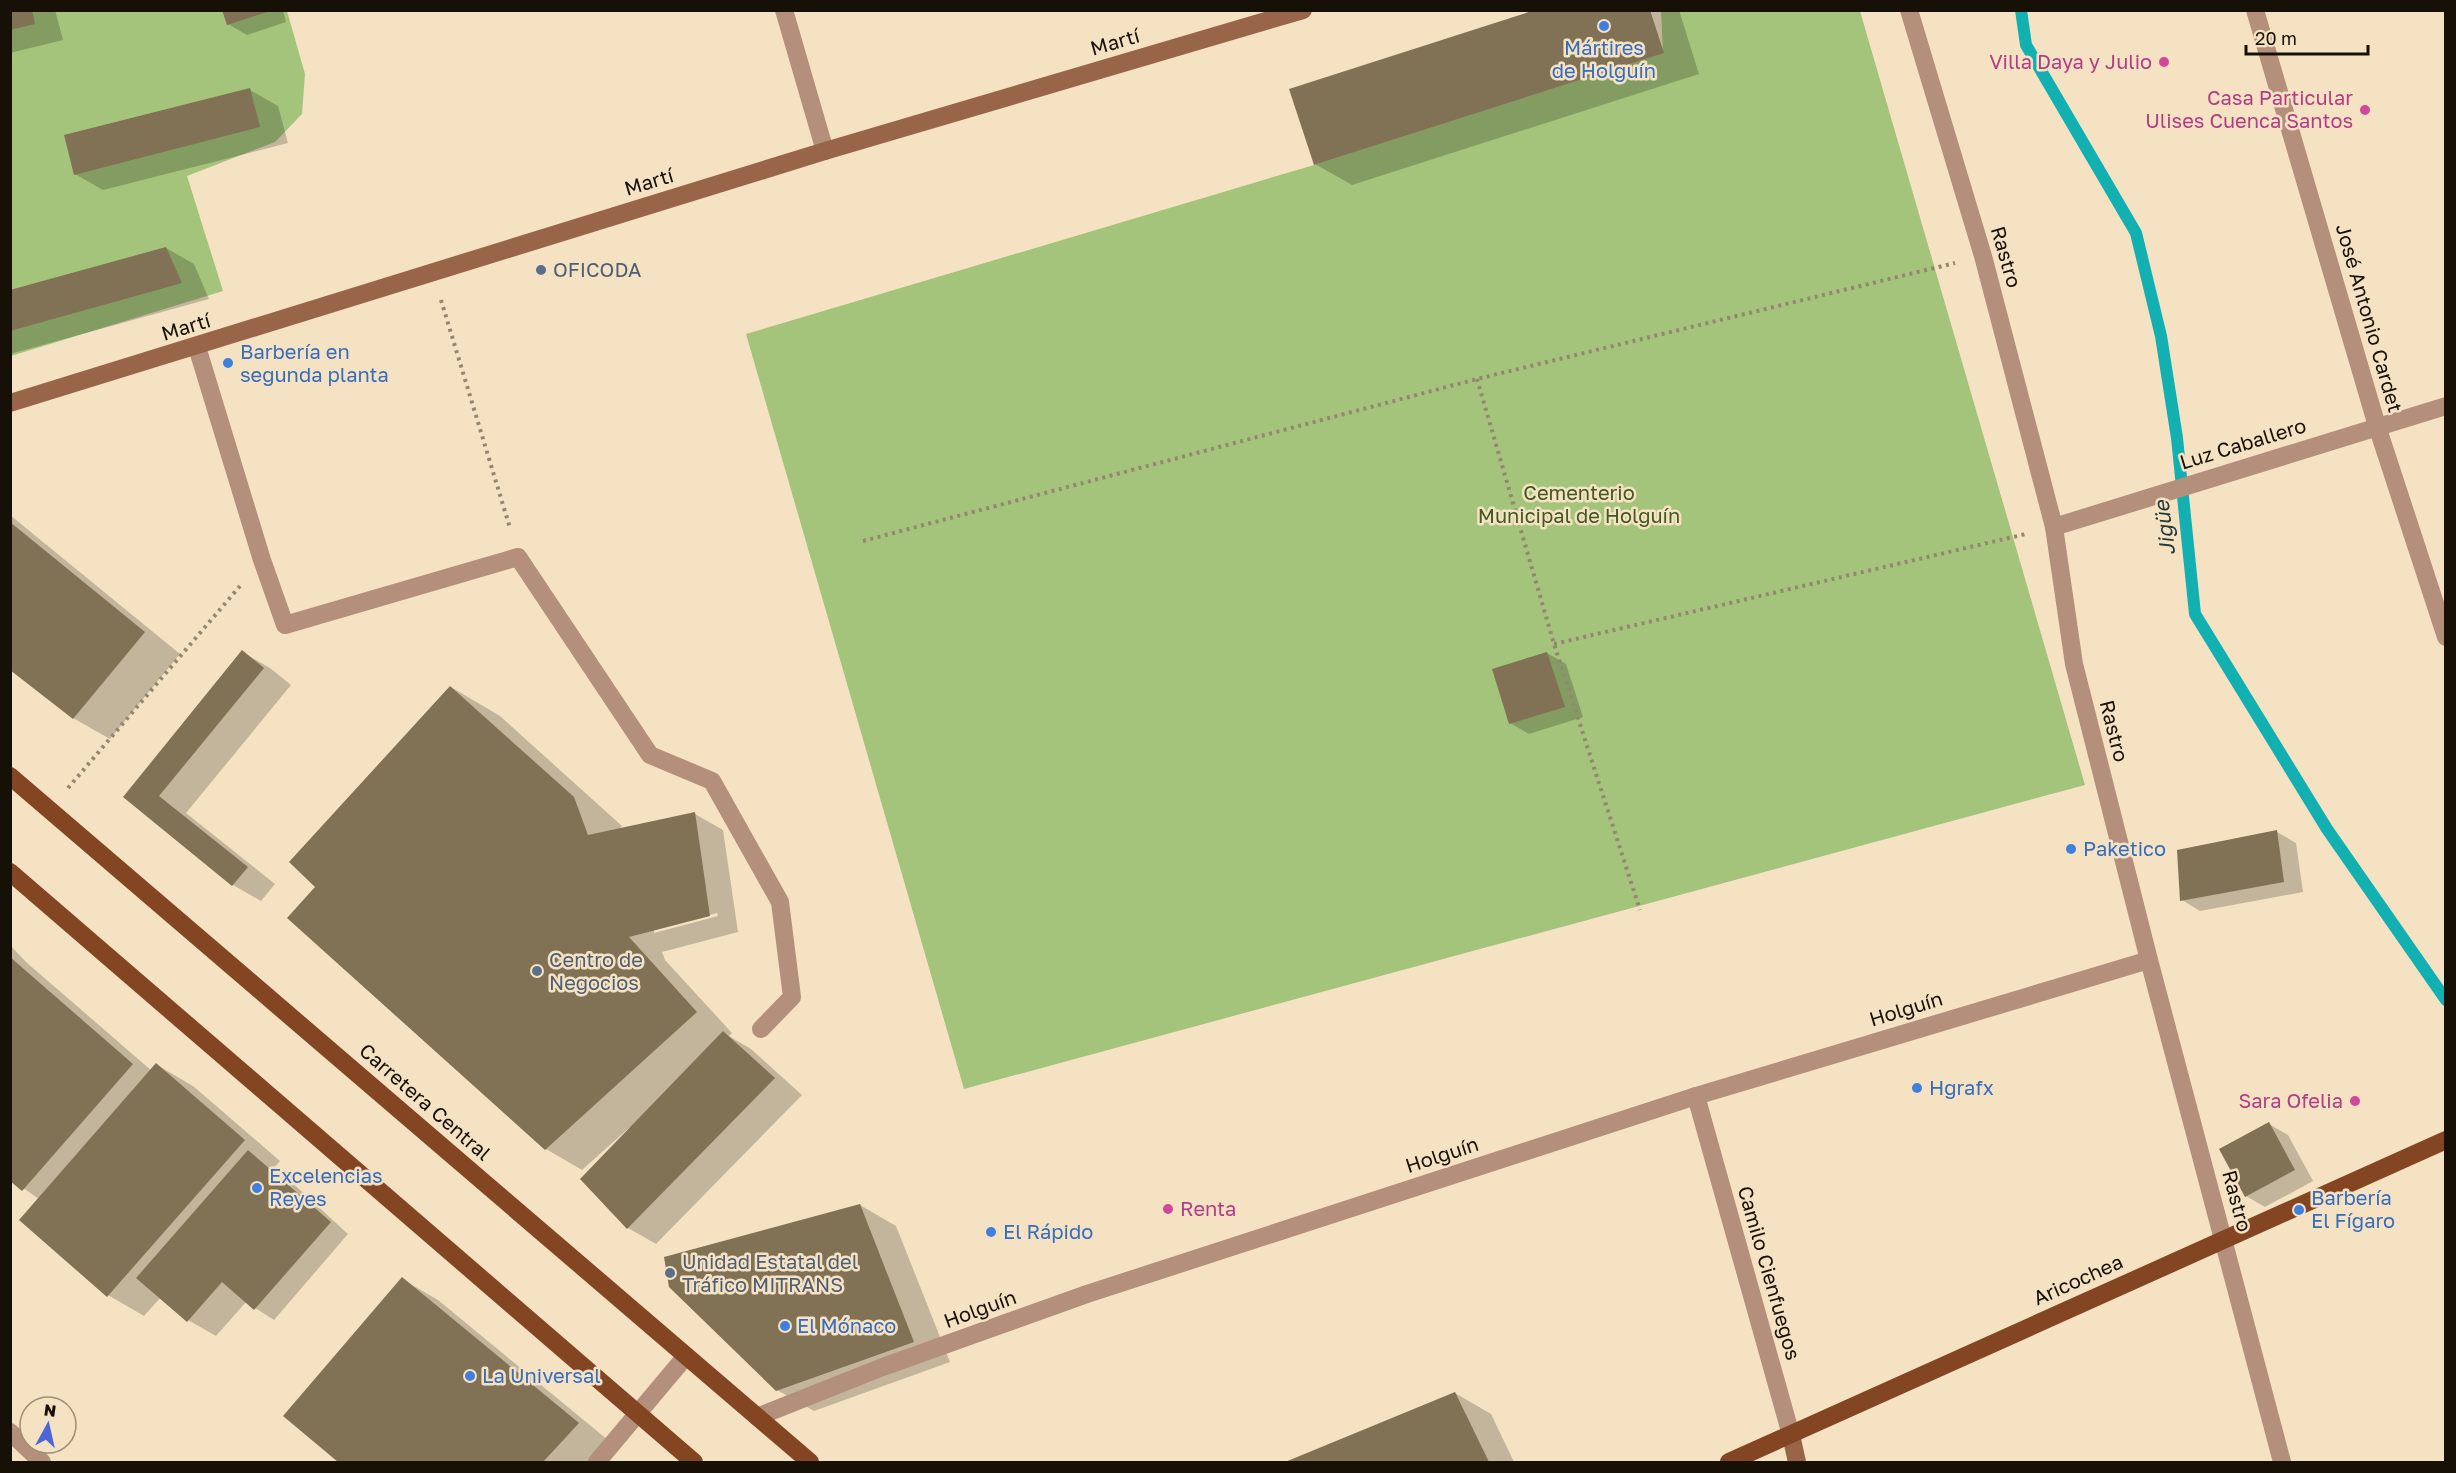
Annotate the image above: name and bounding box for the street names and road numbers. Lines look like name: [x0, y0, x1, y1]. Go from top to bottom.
street label: Martí: [1087, 22, 1144, 59]
street label: Martí: [621, 162, 678, 200]
street label: José Antonio Cardet: [2332, 221, 2408, 415]
street label: Rastro: [1987, 223, 2027, 290]
street label: Martí: [158, 307, 215, 345]
street label: Luz Caballero: [2177, 412, 2309, 474]
street label: Rastro: [2096, 697, 2134, 764]
street label: Holguín: [1866, 986, 1945, 1031]
street label: Carretera Central: [355, 1038, 496, 1165]
street label: Holguín: [1402, 1131, 1481, 1177]
street label: Rastro: [2218, 1167, 2258, 1234]
street label: Camilo Cienfuegos: [1734, 1183, 1806, 1363]
street label: Aricochea: [2029, 1249, 2126, 1309]
street label: Holguín: [940, 1284, 1019, 1332]

